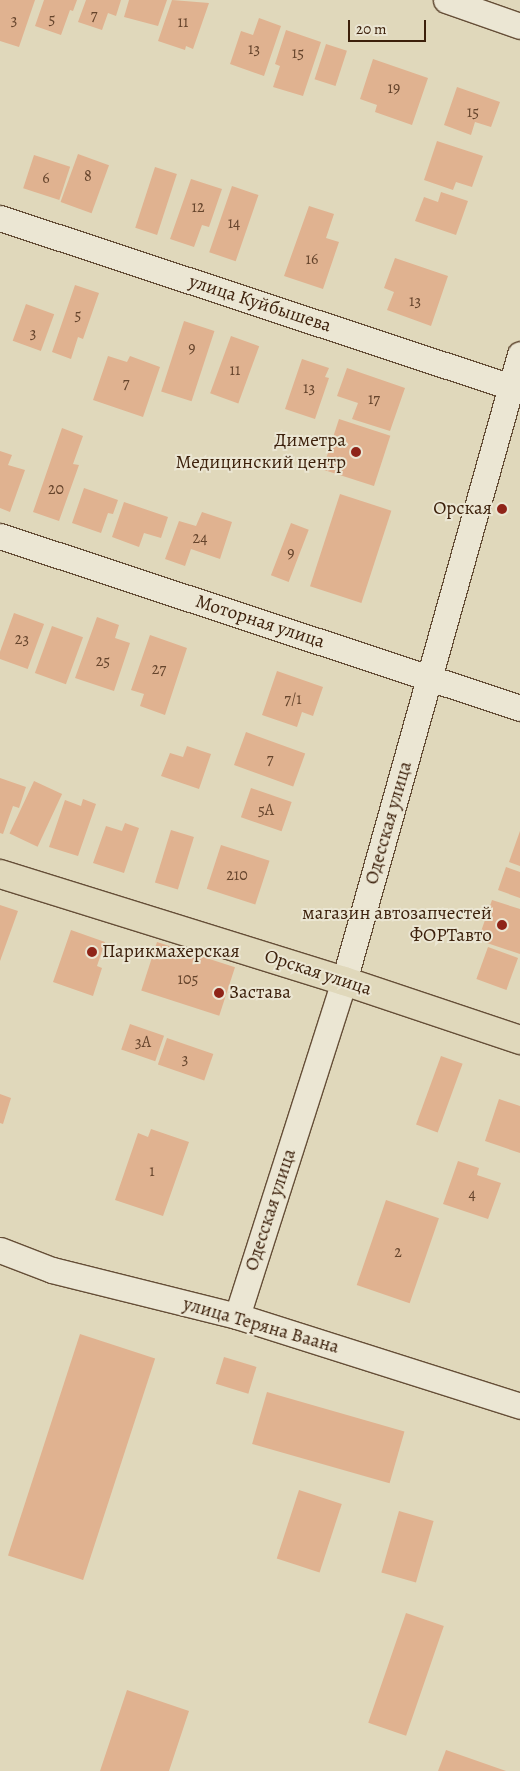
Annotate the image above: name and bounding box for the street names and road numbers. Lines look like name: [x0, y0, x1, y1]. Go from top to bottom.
street label: улица Куйбышева: [186, 270, 334, 338]
street label: Моторная улица: [192, 590, 328, 654]
street label: Одесская улица: [361, 759, 417, 887]
street label: Орская улица: [262, 945, 374, 1001]
street label: Одесская улица: [241, 1146, 301, 1274]
street label: улица Теряна Ваана: [180, 1293, 342, 1359]

